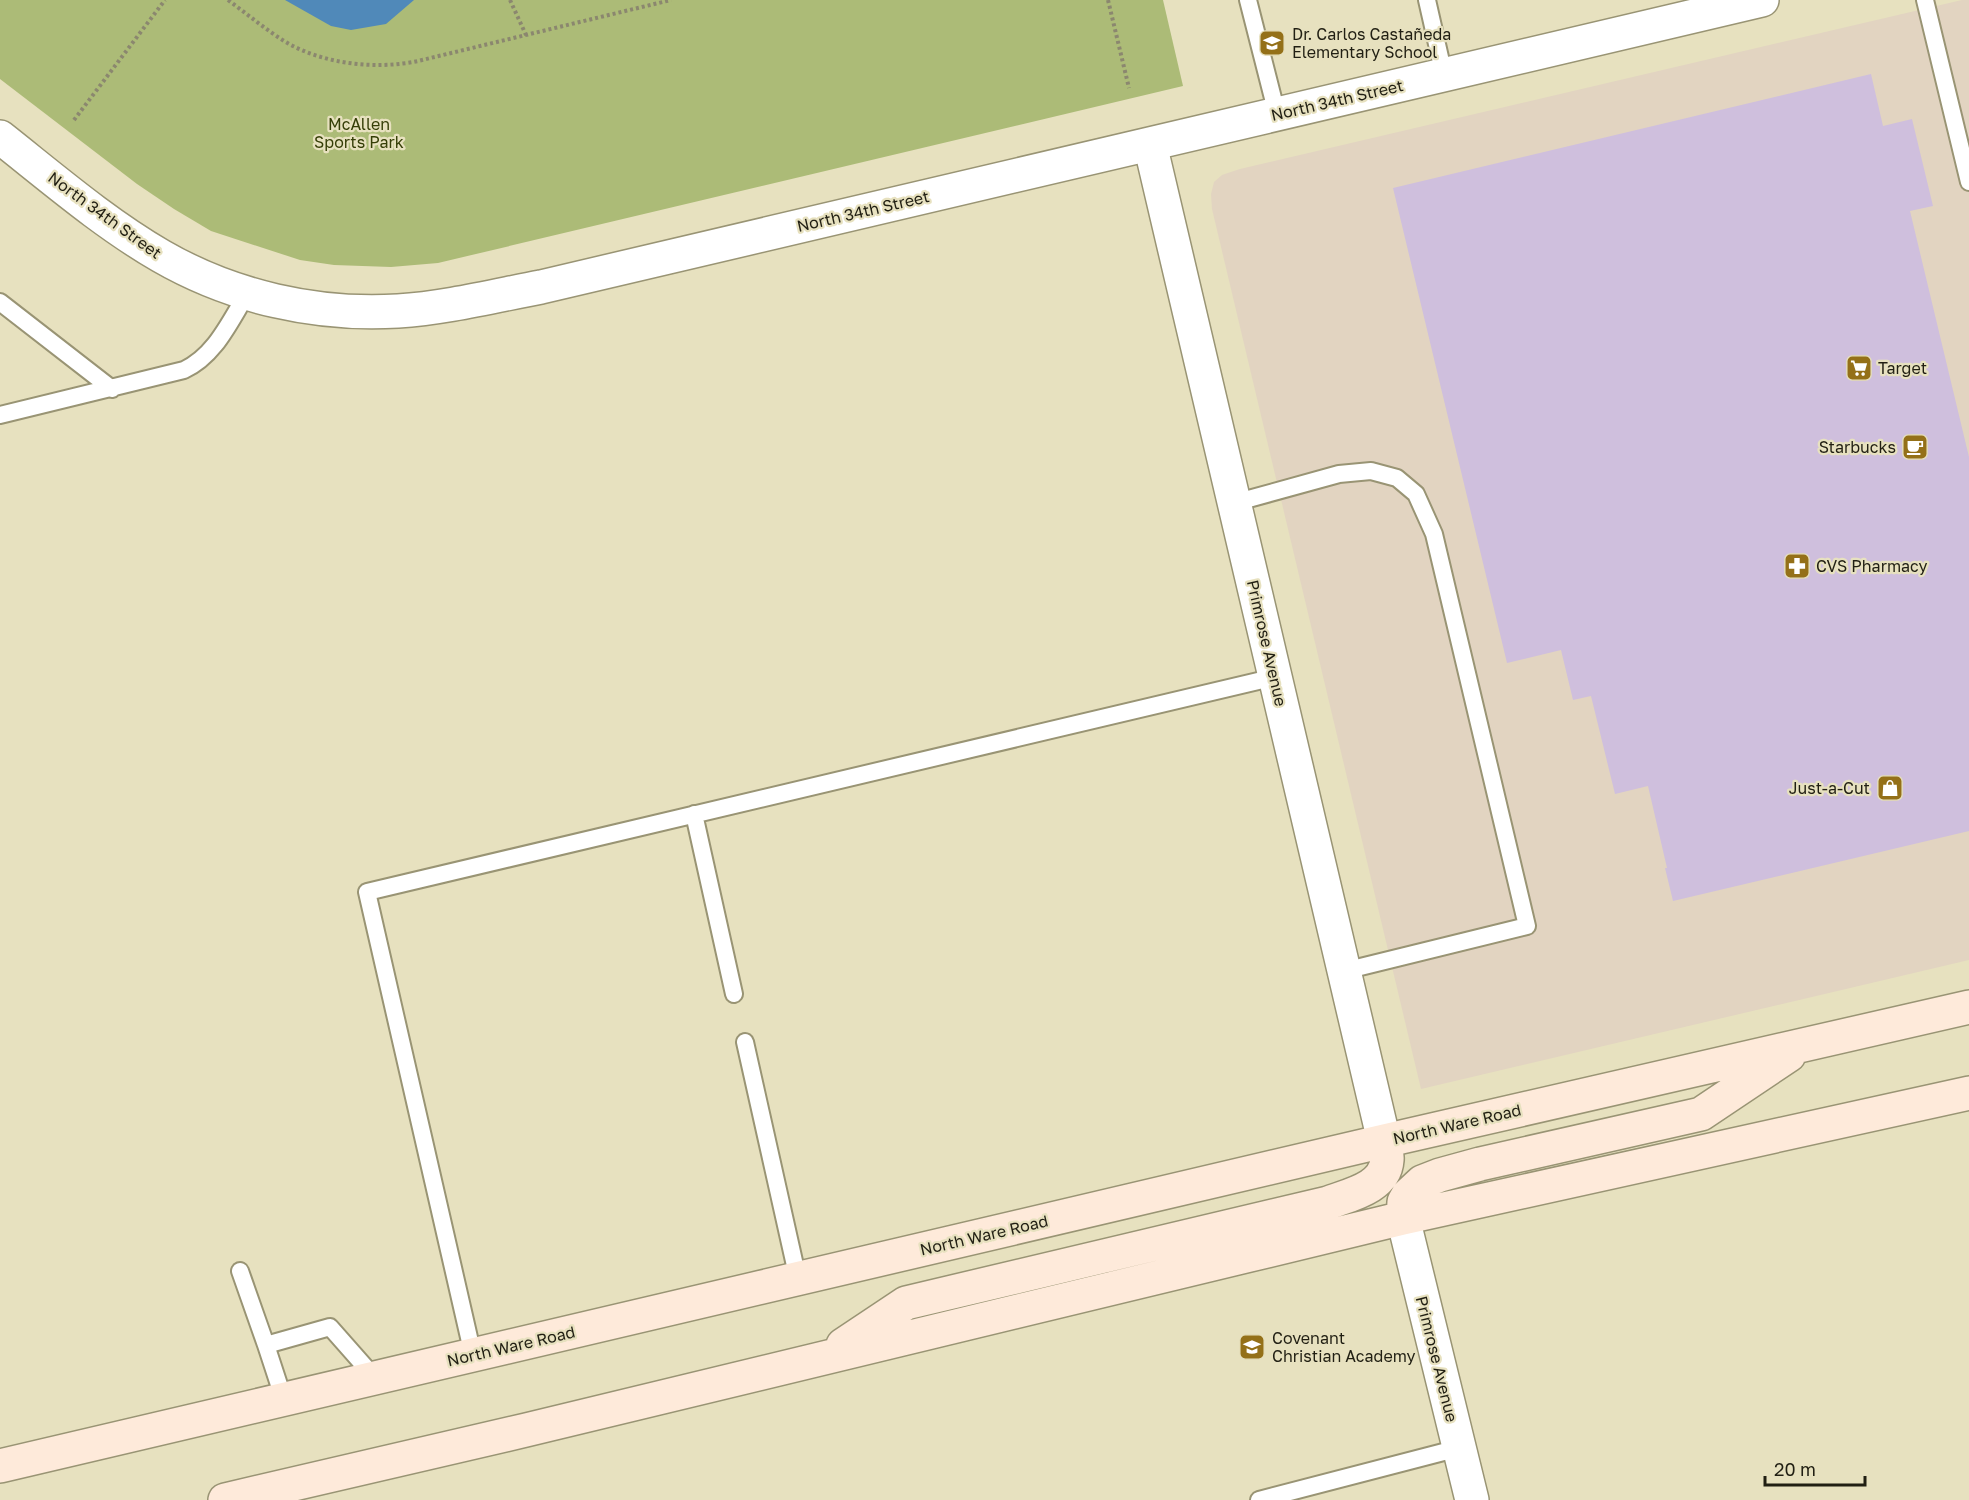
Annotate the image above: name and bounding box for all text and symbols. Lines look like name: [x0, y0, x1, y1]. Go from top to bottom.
place label: Dr. Carlos Castañeda Elementary School: [1292, 24, 1451, 62]
school or university icon: Dr. Carlos Castañeda Elementary School: [1257, 28, 1287, 58]
street label: North 34th Street: [1269, 75, 1405, 125]
park label: McAllen Sports Park: [314, 114, 404, 152]
street label: North 34th Street: [44, 167, 166, 263]
street label: North 34th Street: [795, 186, 931, 236]
supermarket icon: Target: [1844, 353, 1874, 383]
place label: Target: [1878, 358, 1927, 378]
cafe icon: Starbucks: [1900, 432, 1930, 462]
place label: Starbucks: [1819, 437, 1896, 457]
pharmacy icon: CVS Pharmacy: [1782, 551, 1812, 581]
place label: CVS Pharmacy: [1816, 556, 1927, 576]
street label: Primrose Avenue: [1243, 578, 1291, 708]
shop icon: Just-a-Cut: [1875, 773, 1905, 803]
place label: Just-a-Cut: [1789, 778, 1870, 798]
street label: North Ware Road: [1391, 1100, 1523, 1148]
street label: North Ware Road: [918, 1211, 1050, 1259]
street label: Primrose Avenue: [1412, 1294, 1462, 1424]
street label: North Ware Road: [445, 1322, 577, 1370]
place label: Covenant Christian Academy: [1272, 1328, 1416, 1366]
school or university icon: Covenant Christian Academy: [1237, 1332, 1267, 1362]
scale bar: [1765, 1449, 1866, 1487]
text: 20 m: [1774, 1458, 1816, 1480]

